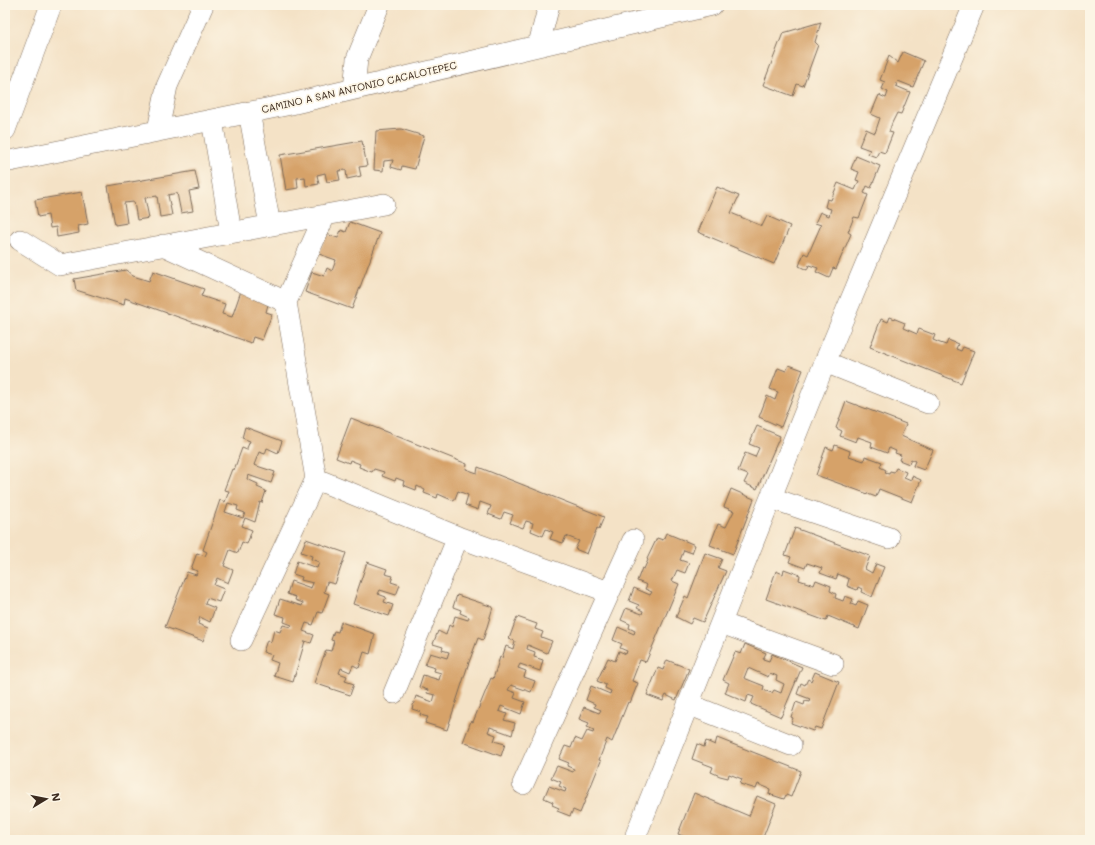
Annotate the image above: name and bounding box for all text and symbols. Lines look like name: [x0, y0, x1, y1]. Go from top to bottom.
street label: CAMINO A SAN ANTONIO CACALOTEPEC: [260, 58, 458, 116]
north arrow: [26, 779, 66, 819]
text: N: [48, 792, 64, 803]

